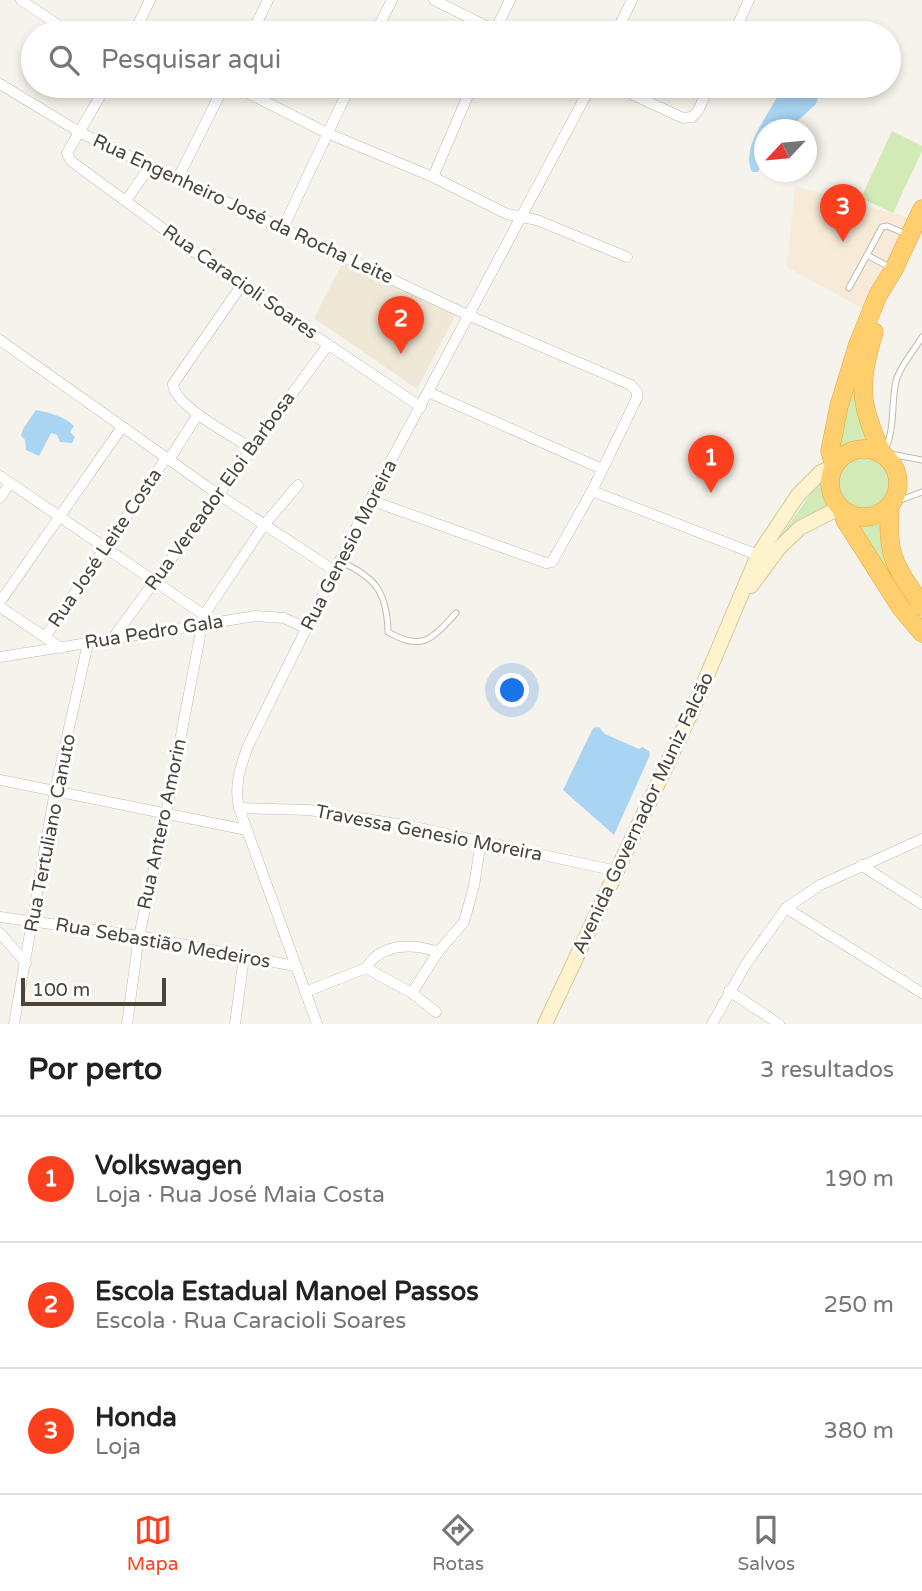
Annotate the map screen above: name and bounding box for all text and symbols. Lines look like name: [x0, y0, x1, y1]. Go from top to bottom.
search box: [21, 21, 901, 98]
icon: search: [45, 41, 83, 79]
text: Pesquisar aqui: [101, 44, 281, 75]
north arrow: [754, 119, 817, 182]
street label: Rua Engenheiro José da Rocha Leite: [89, 130, 397, 288]
pin: 3: [820, 184, 866, 242]
street label: Rua Caracioli Soares: [158, 220, 322, 344]
pin: 2: [378, 296, 424, 354]
street label: Rua Vereador Eloi Barbosa: [140, 387, 300, 595]
pin: 1: [688, 435, 734, 493]
street label: Rua Genesio Moreira: [296, 456, 402, 634]
street label: Rua José Leite Costa: [44, 464, 166, 632]
street label: Rua Pedro Gala: [83, 610, 225, 654]
street label: Avenida Governador Muniz Falcão: [568, 669, 718, 957]
your location: [495, 673, 529, 707]
street label: Rua Tertuliano Canuto: [20, 732, 80, 934]
street label: Rua Antero Amorin: [133, 737, 191, 911]
street label: Travessa Genesio Moreira: [314, 800, 544, 866]
street label: Rua Sebastião Medeiros: [54, 913, 272, 973]
scale bar: [21, 975, 166, 1007]
text: 100 m: [32, 979, 90, 1001]
text: Por perto: [28, 1051, 162, 1088]
text: 3 resultados: [760, 1056, 894, 1084]
text: Volkswagen: [95, 1150, 242, 1181]
text: 1: [44, 1165, 58, 1193]
text: 190 m: [824, 1165, 894, 1193]
text: Loja · Rua José Maia Costa: [95, 1181, 385, 1209]
text: Escola Estadual Manoel Passos: [95, 1276, 479, 1307]
text: 2: [44, 1291, 58, 1319]
text: 250 m: [824, 1291, 894, 1319]
text: Escola · Rua Caracioli Soares: [95, 1307, 406, 1335]
text: Honda: [95, 1402, 177, 1433]
text: 3: [44, 1417, 58, 1445]
text: 380 m: [824, 1417, 894, 1445]
text: Loja: [95, 1433, 141, 1461]
tab: Mapa: [127, 1511, 178, 1575]
tab: Rotas: [432, 1511, 484, 1575]
tab: Salvos: [738, 1511, 795, 1575]

